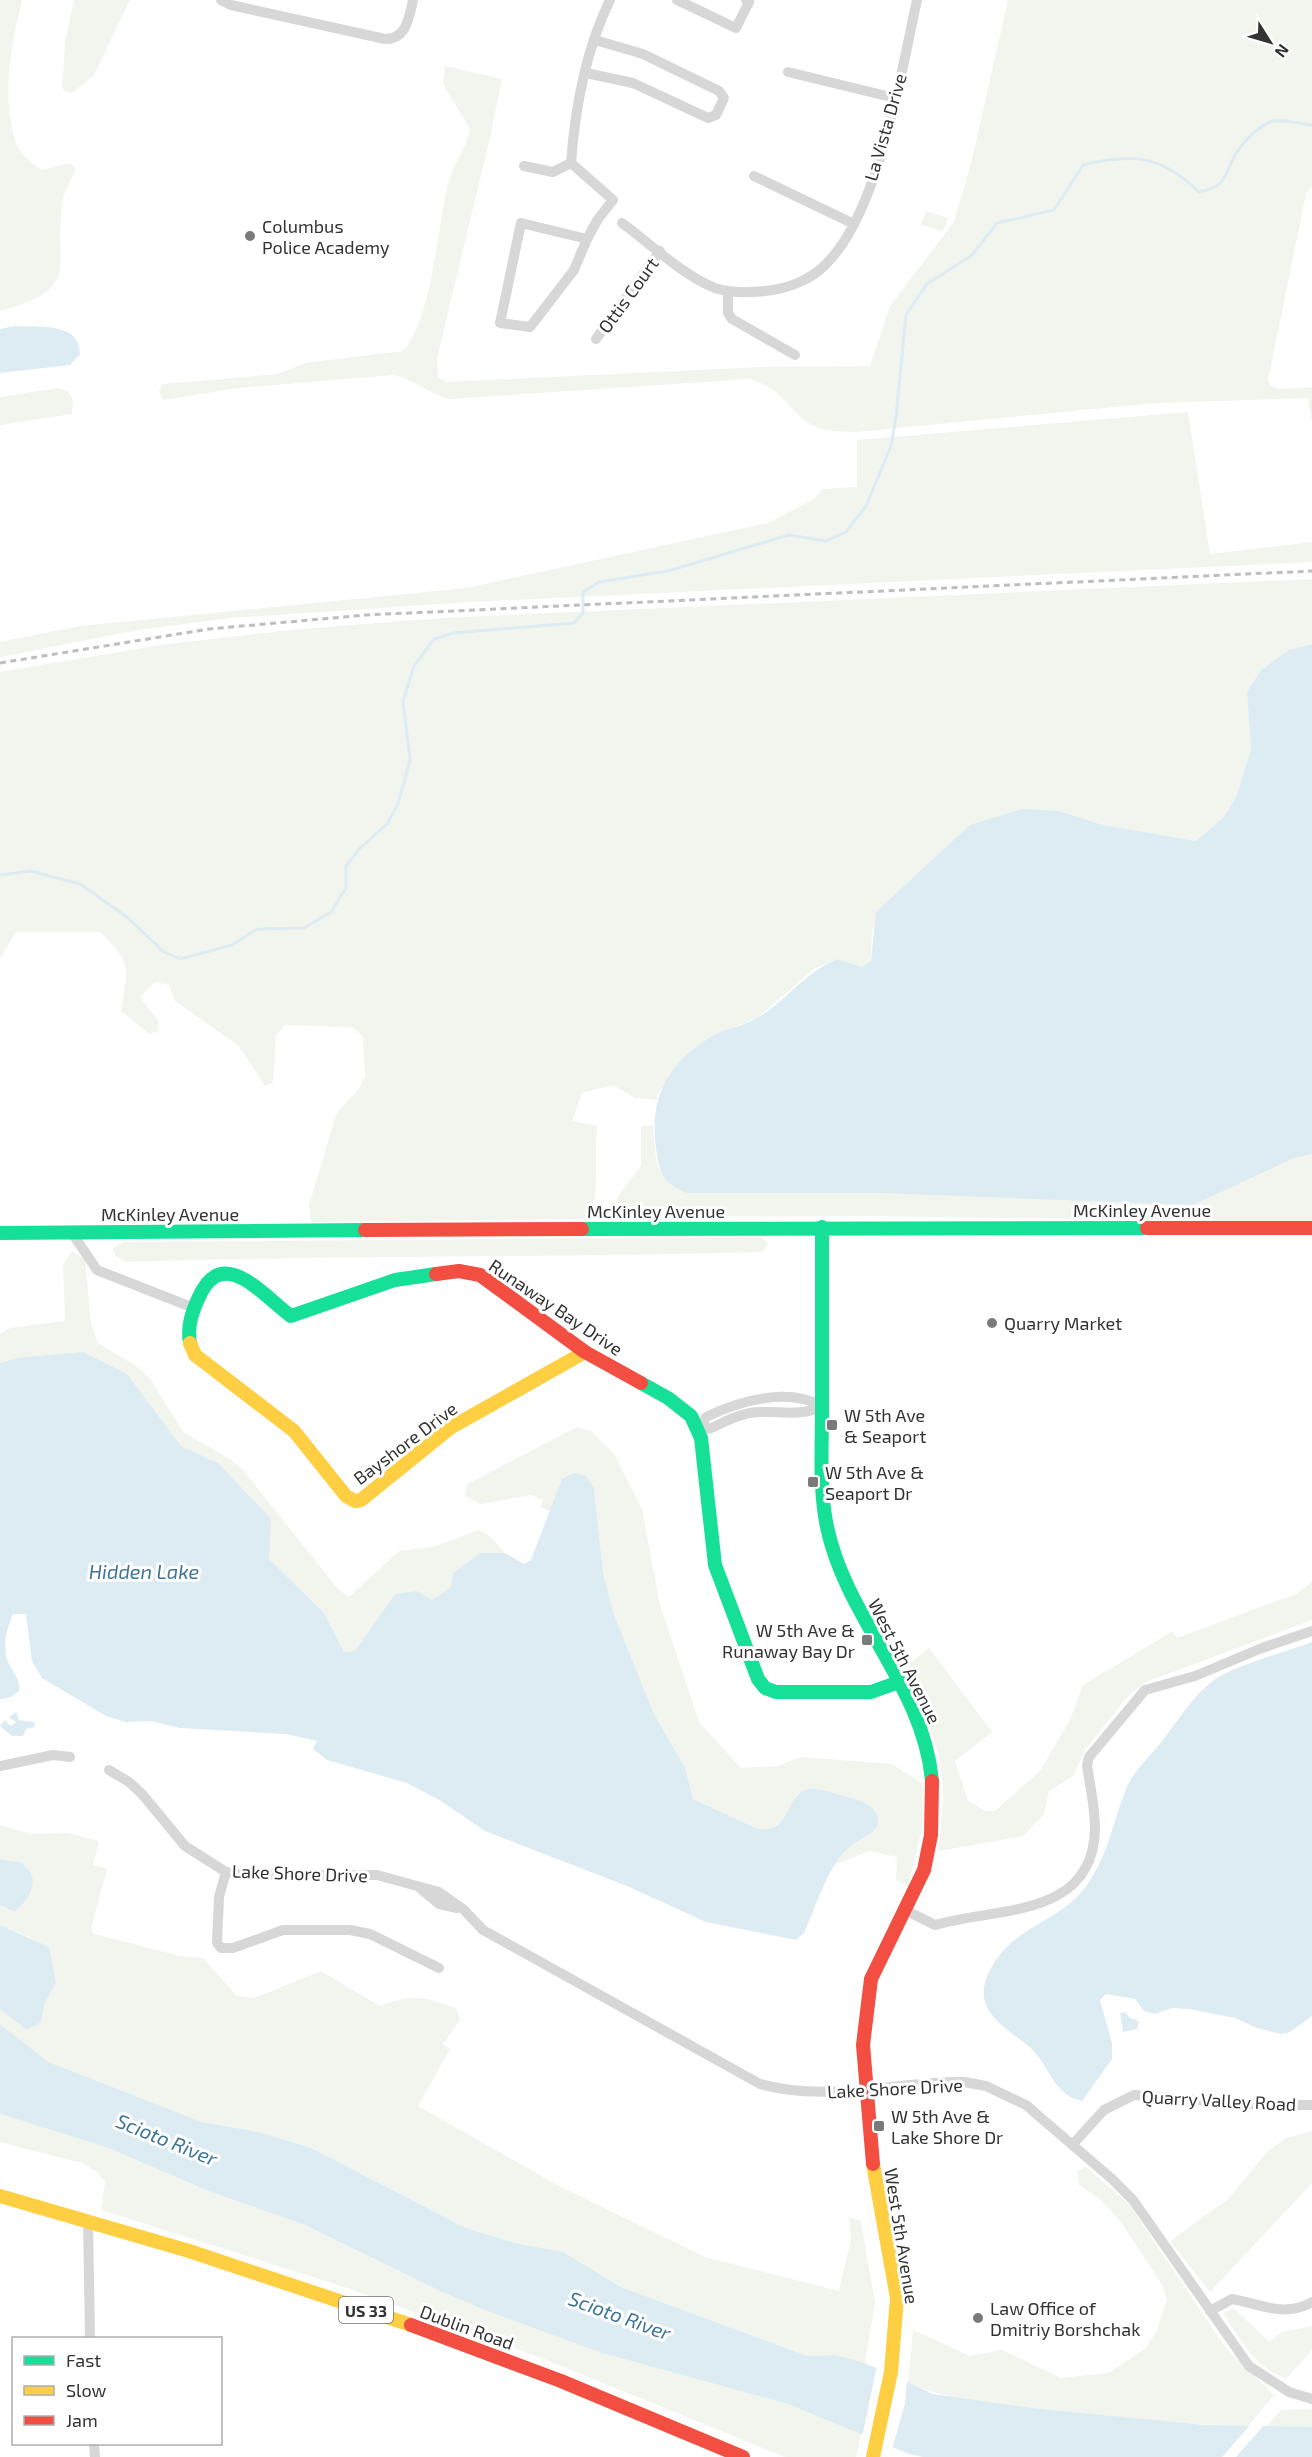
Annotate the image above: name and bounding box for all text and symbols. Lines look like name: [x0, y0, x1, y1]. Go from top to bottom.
north arrow: [1240, 12, 1300, 72]
text: N: [1271, 41, 1293, 62]
street label: La Vista Drive: [859, 71, 911, 183]
place label: Columbus Police Academy: [262, 215, 390, 258]
marker: Columbus Police Academy: [243, 229, 257, 243]
street label: Ottis Court: [593, 253, 663, 337]
street label: McKinley Avenue: [1073, 1199, 1211, 1221]
street label: McKinley Avenue: [587, 1200, 725, 1222]
street label: McKinley Avenue: [101, 1203, 239, 1225]
street label: Runaway Bay Drive: [485, 1254, 627, 1360]
place label: Quarry Market: [1004, 1312, 1122, 1334]
marker: Quarry Market: [985, 1316, 999, 1330]
street label: Bayshore Drive: [349, 1397, 461, 1489]
place label: W 5th Ave & Seaport: [844, 1404, 926, 1447]
marker: W 5th Ave & Seaport: [825, 1418, 839, 1432]
place label: W 5th Ave & Seaport Dr: [825, 1461, 924, 1504]
marker: W 5th Ave & Seaport Dr: [806, 1475, 820, 1489]
water label: Hidden Lake: [89, 1559, 200, 1583]
street label: West 5th Avenue: [864, 1595, 946, 1727]
place label: W 5th Ave & Runaway Bay Dr: [722, 1619, 855, 1662]
marker: W 5th Ave & Runaway Bay Dr: [860, 1633, 874, 1647]
street label: Lake Shore Drive: [232, 1860, 368, 1886]
street label: Lake Shore Drive: [827, 2073, 963, 2103]
street label: Quarry Valley Road: [1141, 2085, 1297, 2115]
place label: W 5th Ave & Lake Shore Dr: [891, 2105, 1003, 2148]
water label: Scioto River: [113, 2108, 222, 2171]
marker: W 5th Ave & Lake Shore Dr: [872, 2119, 886, 2133]
street label: West 5th Avenue: [880, 2166, 924, 2306]
water label: Scioto River: [566, 2285, 675, 2345]
road number: US 33: [339, 2297, 393, 2323]
place label: Law Office of Dmitriy Borshchak: [990, 2297, 1140, 2340]
street label: Dublin Road: [417, 2300, 517, 2354]
marker: Law Office of Dmitriy Borshchak: [971, 2311, 985, 2325]
legend: [12, 2337, 222, 2445]
text: Fast: [66, 2349, 101, 2371]
text: Slow: [66, 2379, 107, 2401]
text: Jam: [66, 2409, 98, 2431]

